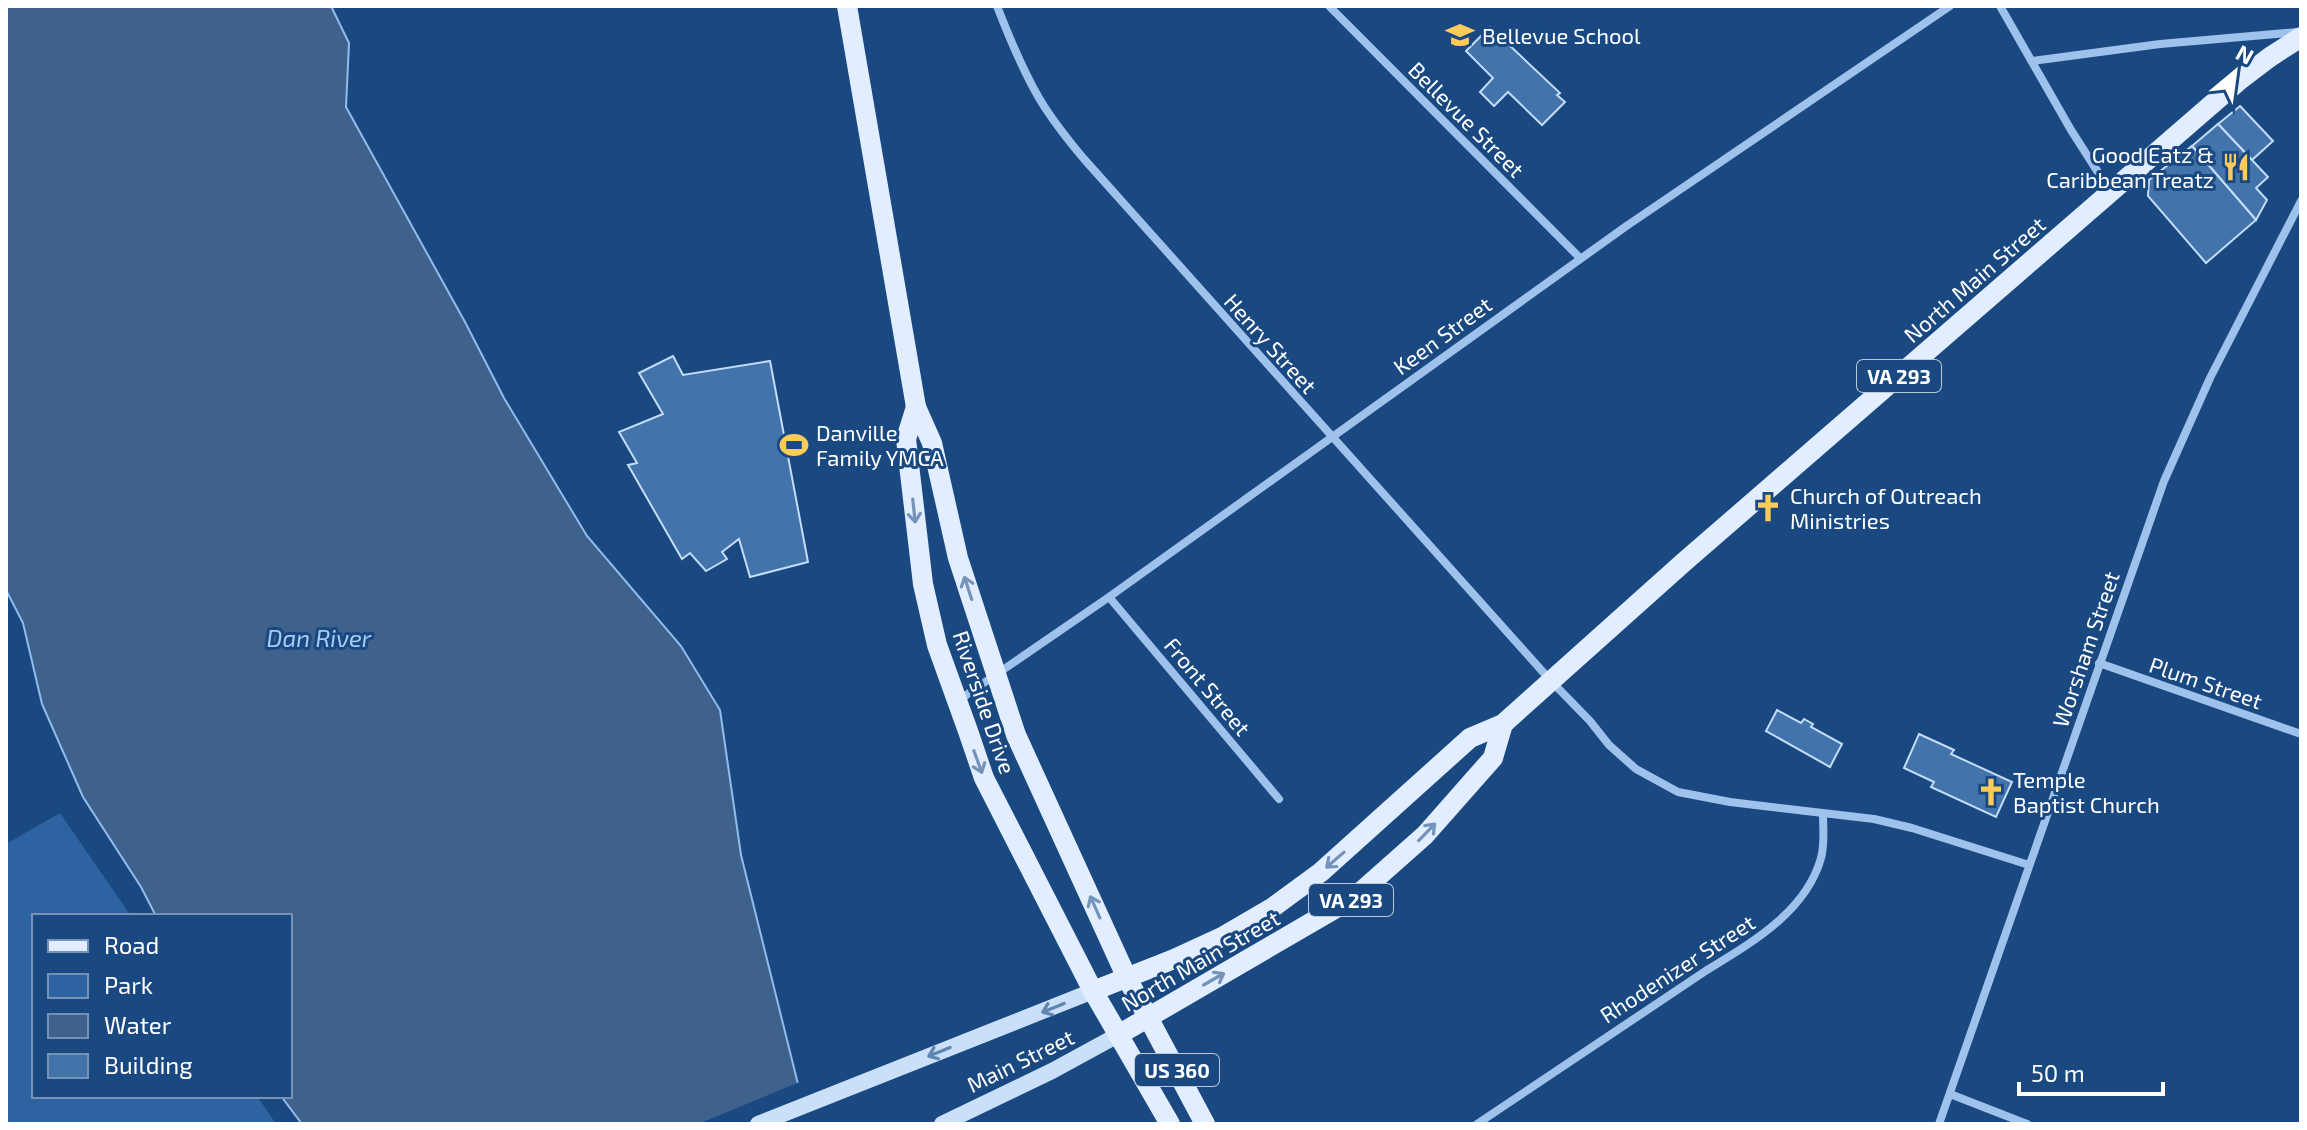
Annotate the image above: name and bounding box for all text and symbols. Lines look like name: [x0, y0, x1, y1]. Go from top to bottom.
school or university icon: Bellevue School: [1445, 20, 1475, 50]
place label: Bellevue School: [1482, 22, 1641, 48]
north arrow: [2195, 32, 2275, 112]
text: N: [2232, 38, 2258, 69]
street label: Bellevue Street: [1404, 56, 1530, 182]
place label: Good Eatz & Caribbean Treatz: [2046, 141, 2214, 192]
restaurant icon: Good Eatz & Caribbean Treatz: [2221, 152, 2251, 182]
street label: North Main Street: [1898, 211, 2050, 347]
street label: Henry Street: [1219, 288, 1323, 398]
street label: Keen Street: [1388, 291, 1496, 379]
road number: VA 293: [1857, 360, 1941, 392]
place label: Danville Family YMCA: [816, 419, 944, 470]
sports icon: Danville Family YMCA: [779, 430, 809, 460]
place label: Church of Outreach Ministries: [1790, 482, 1982, 533]
church icon: Church of Outreach Ministries: [1753, 493, 1783, 523]
one-way arrow: [906, 497, 921, 524]
street label: Worsham Street: [2046, 568, 2124, 730]
one-way arrow: [960, 576, 974, 601]
water label: Dan River: [267, 623, 372, 652]
street label: Riverside Drive: [948, 627, 1022, 777]
street label: Front Street: [1160, 632, 1256, 740]
street label: Plum Street: [2146, 651, 2266, 713]
one-way arrow: [972, 749, 987, 774]
place label: Temple Baptist Church: [2013, 766, 2160, 817]
church icon: Temple Baptist Church: [1976, 777, 2006, 807]
one-way arrow: [1417, 822, 1436, 842]
one-way arrow: [1326, 851, 1346, 869]
road number: VA 293: [1309, 884, 1393, 916]
one-way arrow: [1087, 895, 1102, 920]
street label: North Main Street: [1116, 904, 1284, 1016]
street label: Rhodenizer Street: [1595, 908, 1759, 1028]
legend: [32, 914, 292, 1098]
text: Road: [104, 930, 159, 959]
text: Park: [104, 970, 153, 999]
one-way arrow: [1202, 971, 1225, 987]
one-way arrow: [1041, 1001, 1066, 1016]
text: Water: [104, 1010, 172, 1039]
street label: Main Street: [962, 1023, 1078, 1097]
one-way arrow: [927, 1046, 952, 1060]
scale bar: [2019, 1046, 2163, 1096]
text: Building: [104, 1050, 193, 1079]
road number: US 360: [1135, 1054, 1219, 1086]
text: 50 m: [2031, 1058, 2085, 1087]

